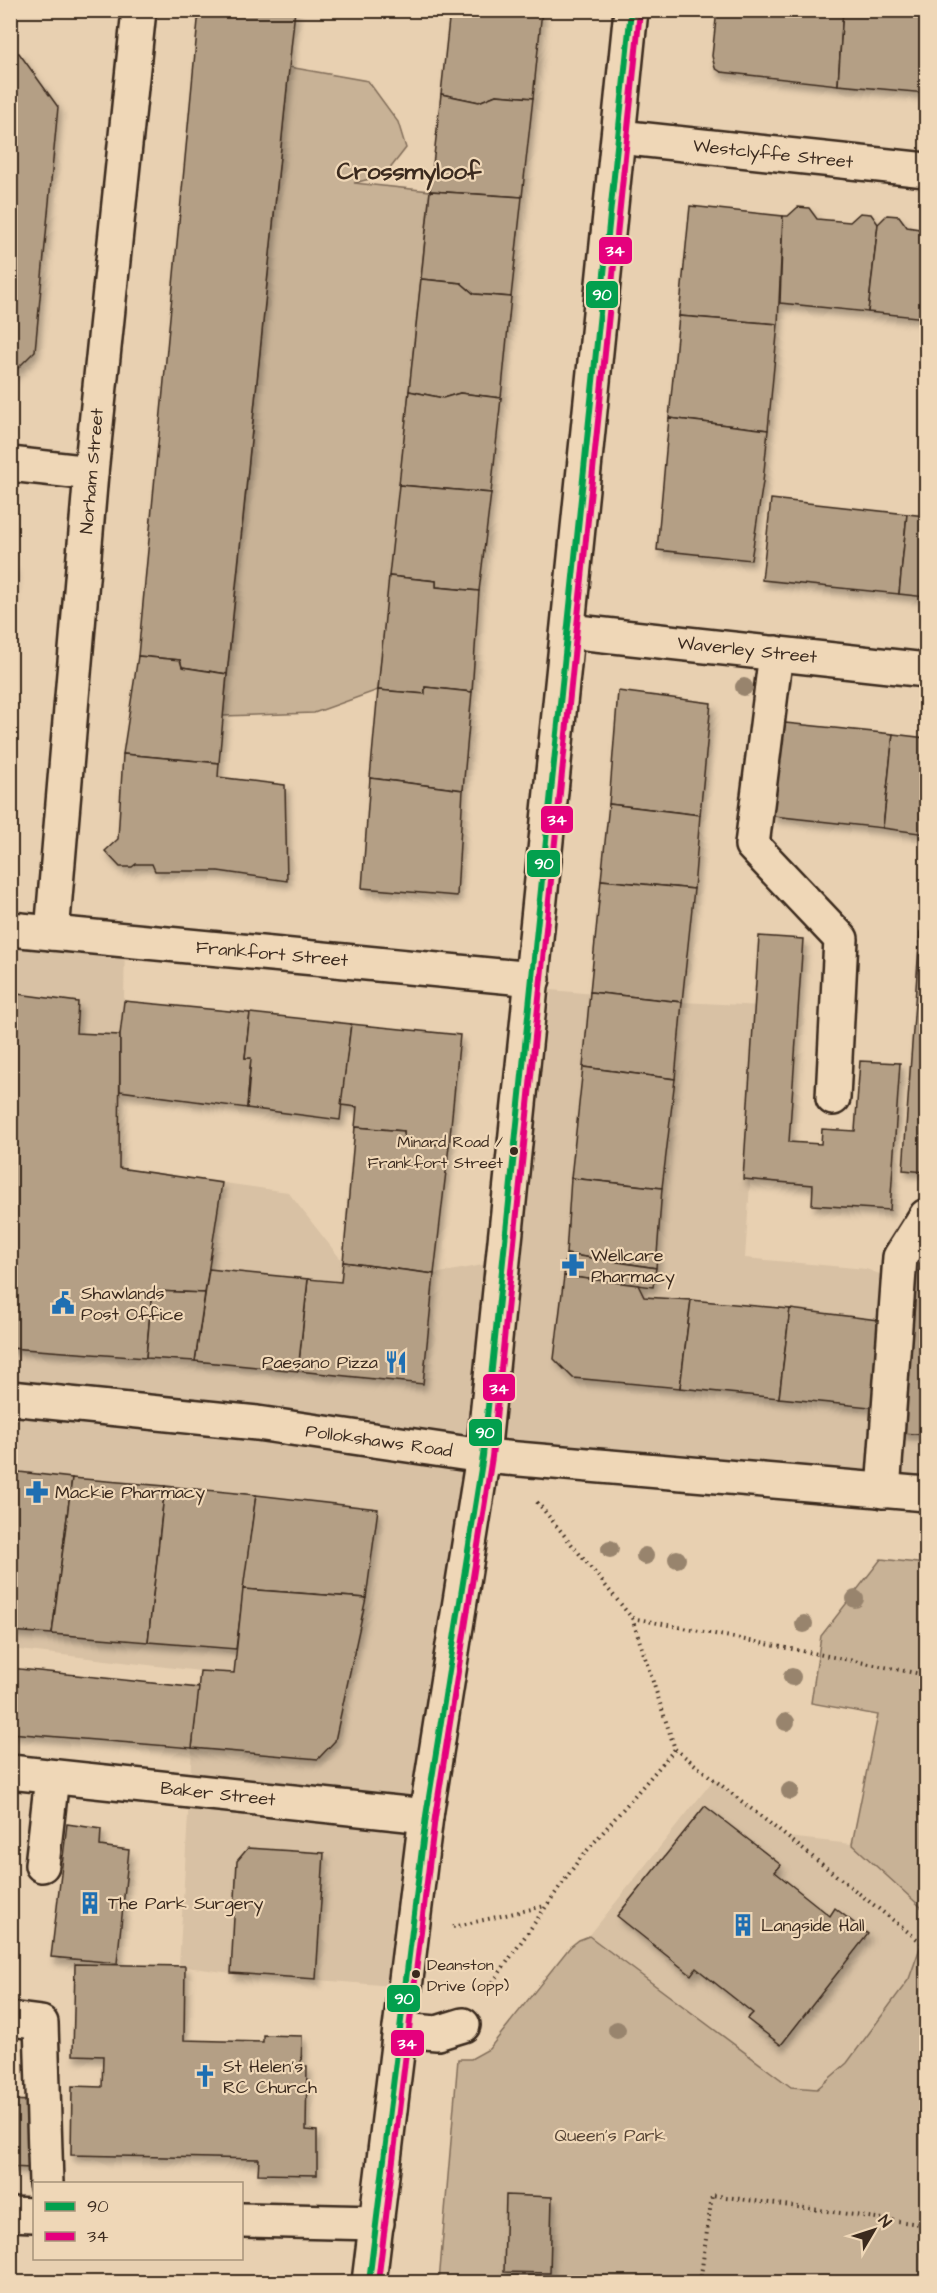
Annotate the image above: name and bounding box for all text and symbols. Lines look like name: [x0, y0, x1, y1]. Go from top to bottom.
street label: Westclyffe Street: [692, 133, 855, 176]
district label: Crossmyloof: [337, 155, 482, 191]
line badge: 34: [598, 236, 633, 265]
text: 34: [604, 240, 625, 262]
line badge: 90: [585, 280, 619, 309]
text: 90: [592, 284, 612, 306]
street label: Norham Street: [74, 406, 110, 535]
street label: Waverley Street: [676, 630, 819, 671]
line badge: 34: [540, 805, 574, 834]
text: 34: [546, 809, 567, 831]
line badge: 90: [526, 849, 561, 878]
text: 90: [534, 853, 554, 875]
street label: Frankfort Street: [195, 935, 350, 973]
place label: Minard Road / Frankfort Street: [368, 1131, 504, 1174]
marker: Minard Road / Frankfort Street: [508, 1145, 520, 1157]
place label: Wellcare Pharmacy: [591, 1243, 675, 1290]
pharmacy icon: Wellcare Pharmacy: [560, 1252, 586, 1278]
place label: Shawlands Post Office: [81, 1281, 184, 1327]
public building icon: Shawlands Post Office: [50, 1290, 76, 1316]
restaurant icon: Paesano Pizza: [383, 1349, 409, 1375]
place label: Paesano Pizza: [262, 1350, 378, 1375]
line badge: 34: [482, 1373, 516, 1402]
text: 34: [488, 1378, 509, 1400]
street label: Pollokshaws Road: [304, 1418, 454, 1464]
line badge: 90: [468, 1418, 503, 1447]
text: 90: [475, 1422, 495, 1444]
pharmacy icon: Mackie Pharmacy: [24, 1479, 50, 1505]
place label: Mackie Pharmacy: [55, 1480, 205, 1506]
street label: Baker Street: [159, 1776, 277, 1813]
building icon: The Park Surgery: [77, 1890, 103, 1916]
place label: The Park Surgery: [108, 1891, 263, 1917]
building icon: Langside Hall: [730, 1912, 756, 1938]
place label: Langside Hall: [761, 1913, 865, 1939]
place label: Deanston Drive (opp): [427, 1954, 510, 1997]
marker: Deanston Drive (opp): [410, 1968, 422, 1980]
line badge: 90: [386, 1984, 421, 2013]
text: 90: [394, 1988, 414, 2010]
line badge: 34: [390, 2029, 425, 2057]
text: 34: [396, 2033, 417, 2055]
place label: St Helen's RC Church: [223, 2054, 317, 2100]
church icon: St Helen's RC Church: [192, 2063, 218, 2089]
park label: Queen's Park: [554, 2123, 666, 2148]
legend: [33, 2182, 243, 2260]
text: 90: [87, 2194, 109, 2219]
north arrow: [844, 2200, 904, 2260]
text: N: [873, 2210, 897, 2232]
text: 34: [87, 2224, 108, 2249]

